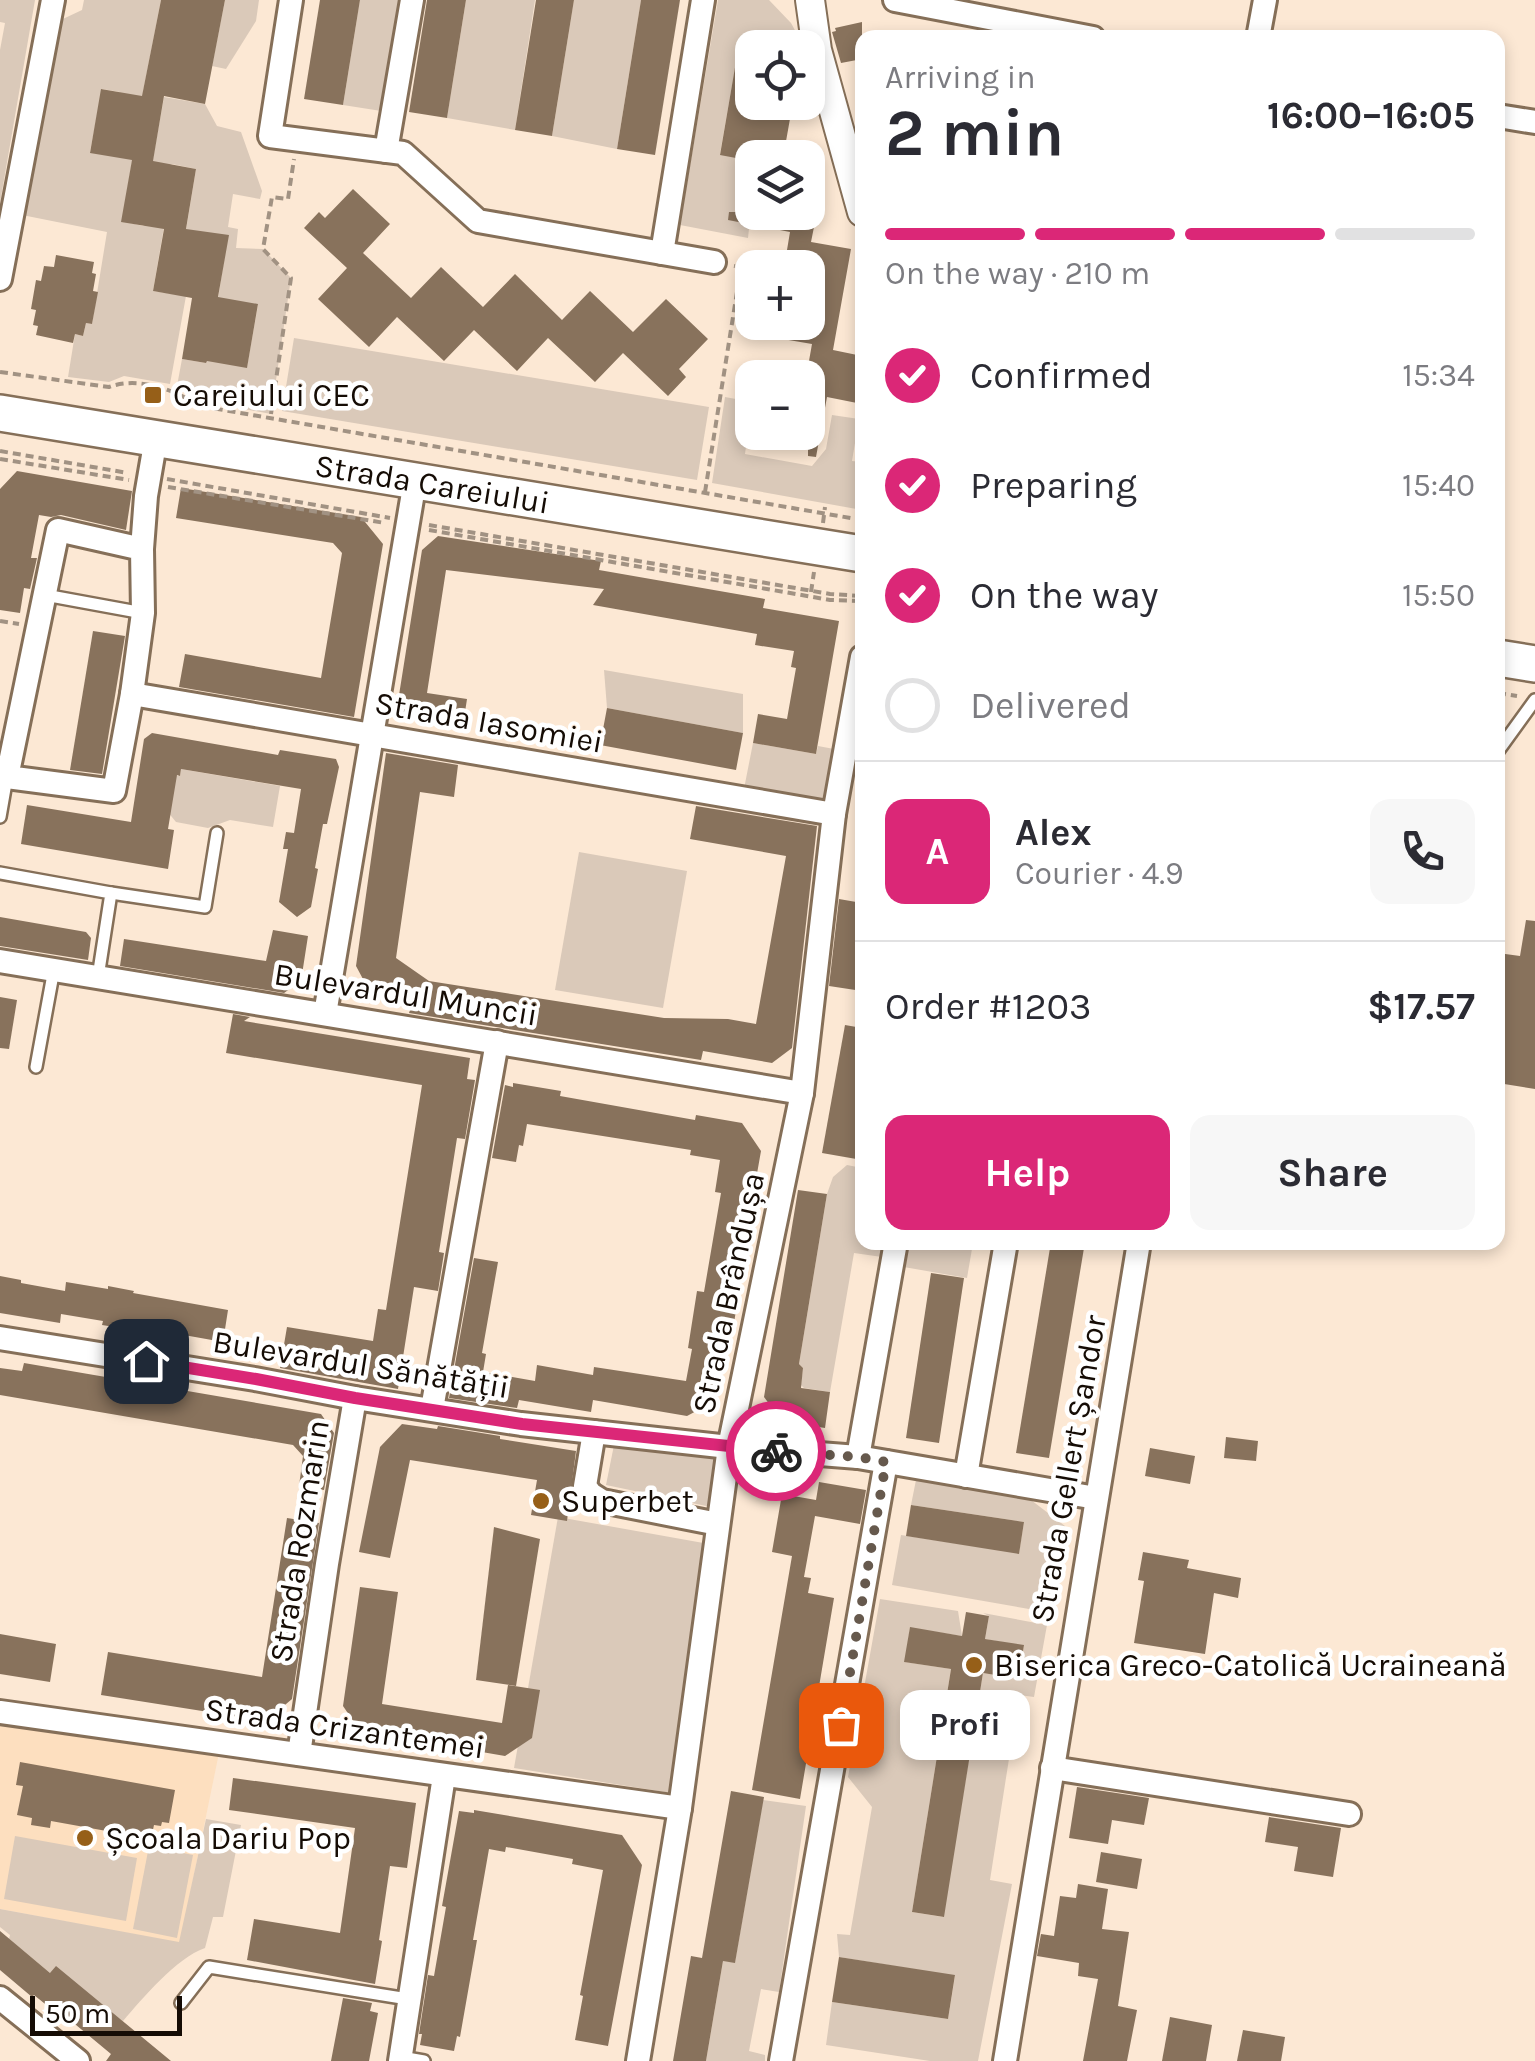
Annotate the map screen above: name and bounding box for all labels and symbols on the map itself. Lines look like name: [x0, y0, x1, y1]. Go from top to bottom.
place label: Careiului CEC: [173, 377, 370, 414]
marker: Careiului CEC: [142, 384, 164, 406]
street label: Strada Careiului: [312, 447, 552, 522]
street label: Strada Iasomiei: [372, 684, 606, 761]
street label: Bulevardul Muncii: [272, 955, 540, 1034]
street label: Strada Brândușa: [685, 1169, 772, 1417]
street label: Strada Gellert Șandor: [1023, 1312, 1114, 1626]
pin: [104, 1319, 189, 1404]
street label: Bulevardul Sănătății: [210, 1323, 512, 1406]
courier: [726, 1401, 826, 1501]
street label: Strada Rozmarin: [262, 1417, 337, 1665]
place label: Superbet: [561, 1483, 694, 1520]
marker: Superbet: [530, 1490, 552, 1512]
place label: Biserica Greco-Catolică Ucraineană: [994, 1647, 1507, 1684]
marker: Biserica Greco-Catolică Ucraineană: [963, 1654, 985, 1676]
pin: [799, 1683, 884, 1768]
callout: Profi: [901, 1690, 1031, 1760]
street label: Strada Crizantemei: [203, 1691, 487, 1766]
place label: Școala Dariu Pop: [105, 1820, 351, 1857]
marker: Școala Dariu Pop: [74, 1827, 96, 1849]
scale bar: [30, 1991, 182, 2036]

